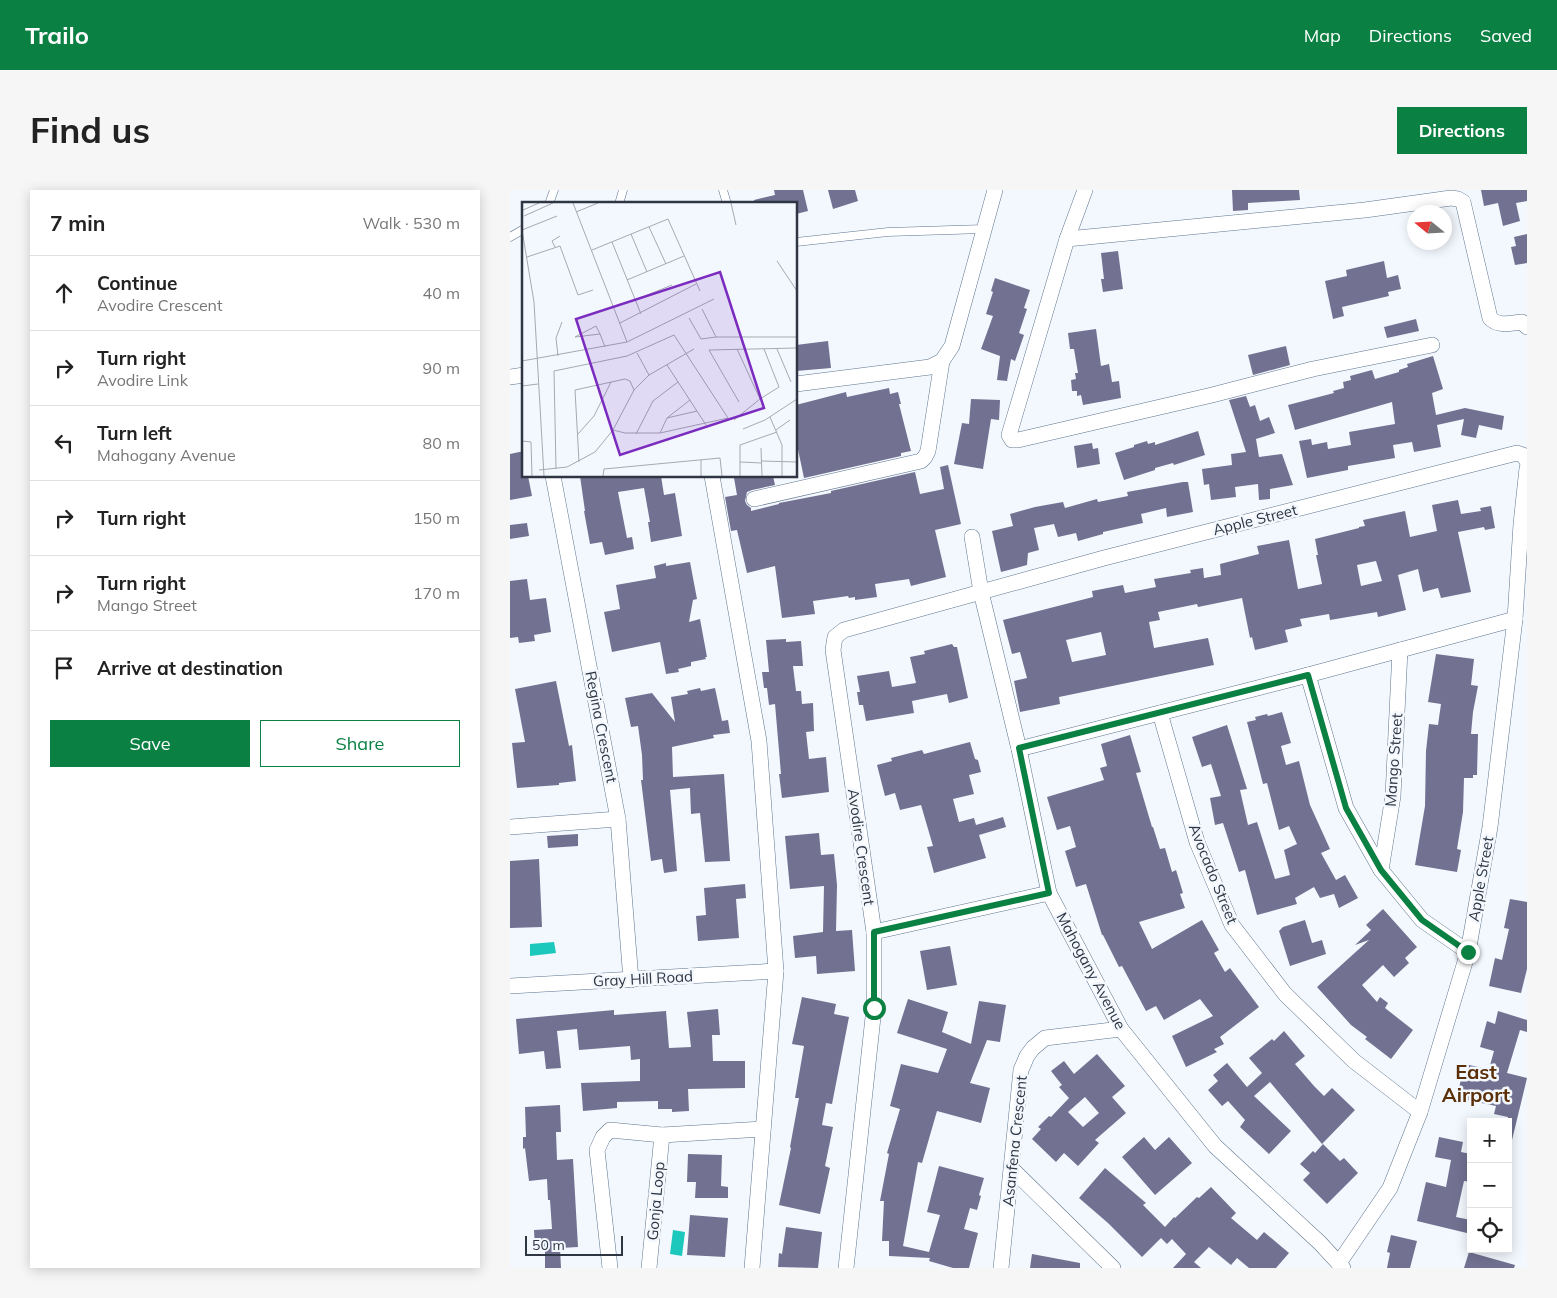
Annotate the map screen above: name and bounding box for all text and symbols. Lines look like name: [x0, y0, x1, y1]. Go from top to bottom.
text: Trailo: [25, 20, 89, 50]
text: Map: [1304, 24, 1341, 47]
text: Directions: [1369, 24, 1452, 47]
text: Saved: [1480, 24, 1532, 47]
button: Directions: [1397, 107, 1527, 154]
text: Find us: [30, 108, 150, 152]
inset map: [522, 202, 798, 478]
north arrow: [1407, 205, 1452, 250]
text: 7 min: [50, 210, 105, 236]
text: Walk · 530 m: [362, 213, 460, 233]
text: Continue: [97, 271, 177, 295]
icon: ahead: [50, 279, 78, 307]
text: 40 m: [423, 283, 460, 303]
text: Avodire Crescent: [97, 295, 223, 315]
text: Turn right: [97, 346, 186, 370]
icon: right: [50, 354, 78, 382]
text: 90 m: [423, 358, 460, 378]
text: Avodire Link: [97, 370, 188, 390]
text: Turn left: [97, 421, 172, 445]
icon: left: [50, 429, 78, 457]
text: 80 m: [423, 433, 460, 453]
text: Mahogany Avenue: [97, 445, 236, 465]
street label: Apple Street: [1211, 500, 1299, 539]
icon: right: [50, 504, 78, 532]
text: Turn right: [97, 506, 186, 530]
text: 150 m: [413, 508, 460, 528]
text: Turn right: [97, 571, 186, 595]
icon: right: [50, 579, 78, 607]
text: 170 m: [413, 583, 460, 603]
text: Mango Street: [97, 595, 197, 615]
icon: arrive: [50, 654, 78, 682]
text: Arrive at destination: [97, 656, 283, 680]
street label: Regina Crescent: [581, 669, 622, 784]
street label: Mango Street: [1381, 713, 1406, 807]
button: Save: [50, 720, 250, 767]
button: Share: [260, 720, 460, 767]
street label: Avodire Crescent: [844, 787, 879, 907]
street label: Avocado Street: [1185, 821, 1242, 927]
street label: Apple Street: [1464, 835, 1497, 923]
street label: Mahogany Avenue: [1053, 909, 1130, 1033]
route end: [1457, 941, 1480, 964]
street label: Gray Hill Road: [593, 966, 693, 991]
route start: [863, 997, 886, 1020]
district label: East Airport: [1442, 1059, 1511, 1107]
street label: Asanfena Crescent: [998, 1075, 1031, 1207]
map controls: [1467, 1118, 1512, 1253]
button: +: [1467, 1118, 1512, 1163]
street label: Gonja Loop: [643, 1161, 668, 1241]
button: −: [1467, 1163, 1512, 1208]
button: locate: [1467, 1208, 1512, 1253]
scale bar: [525, 1233, 622, 1256]
text: 50 m: [532, 1236, 565, 1254]

